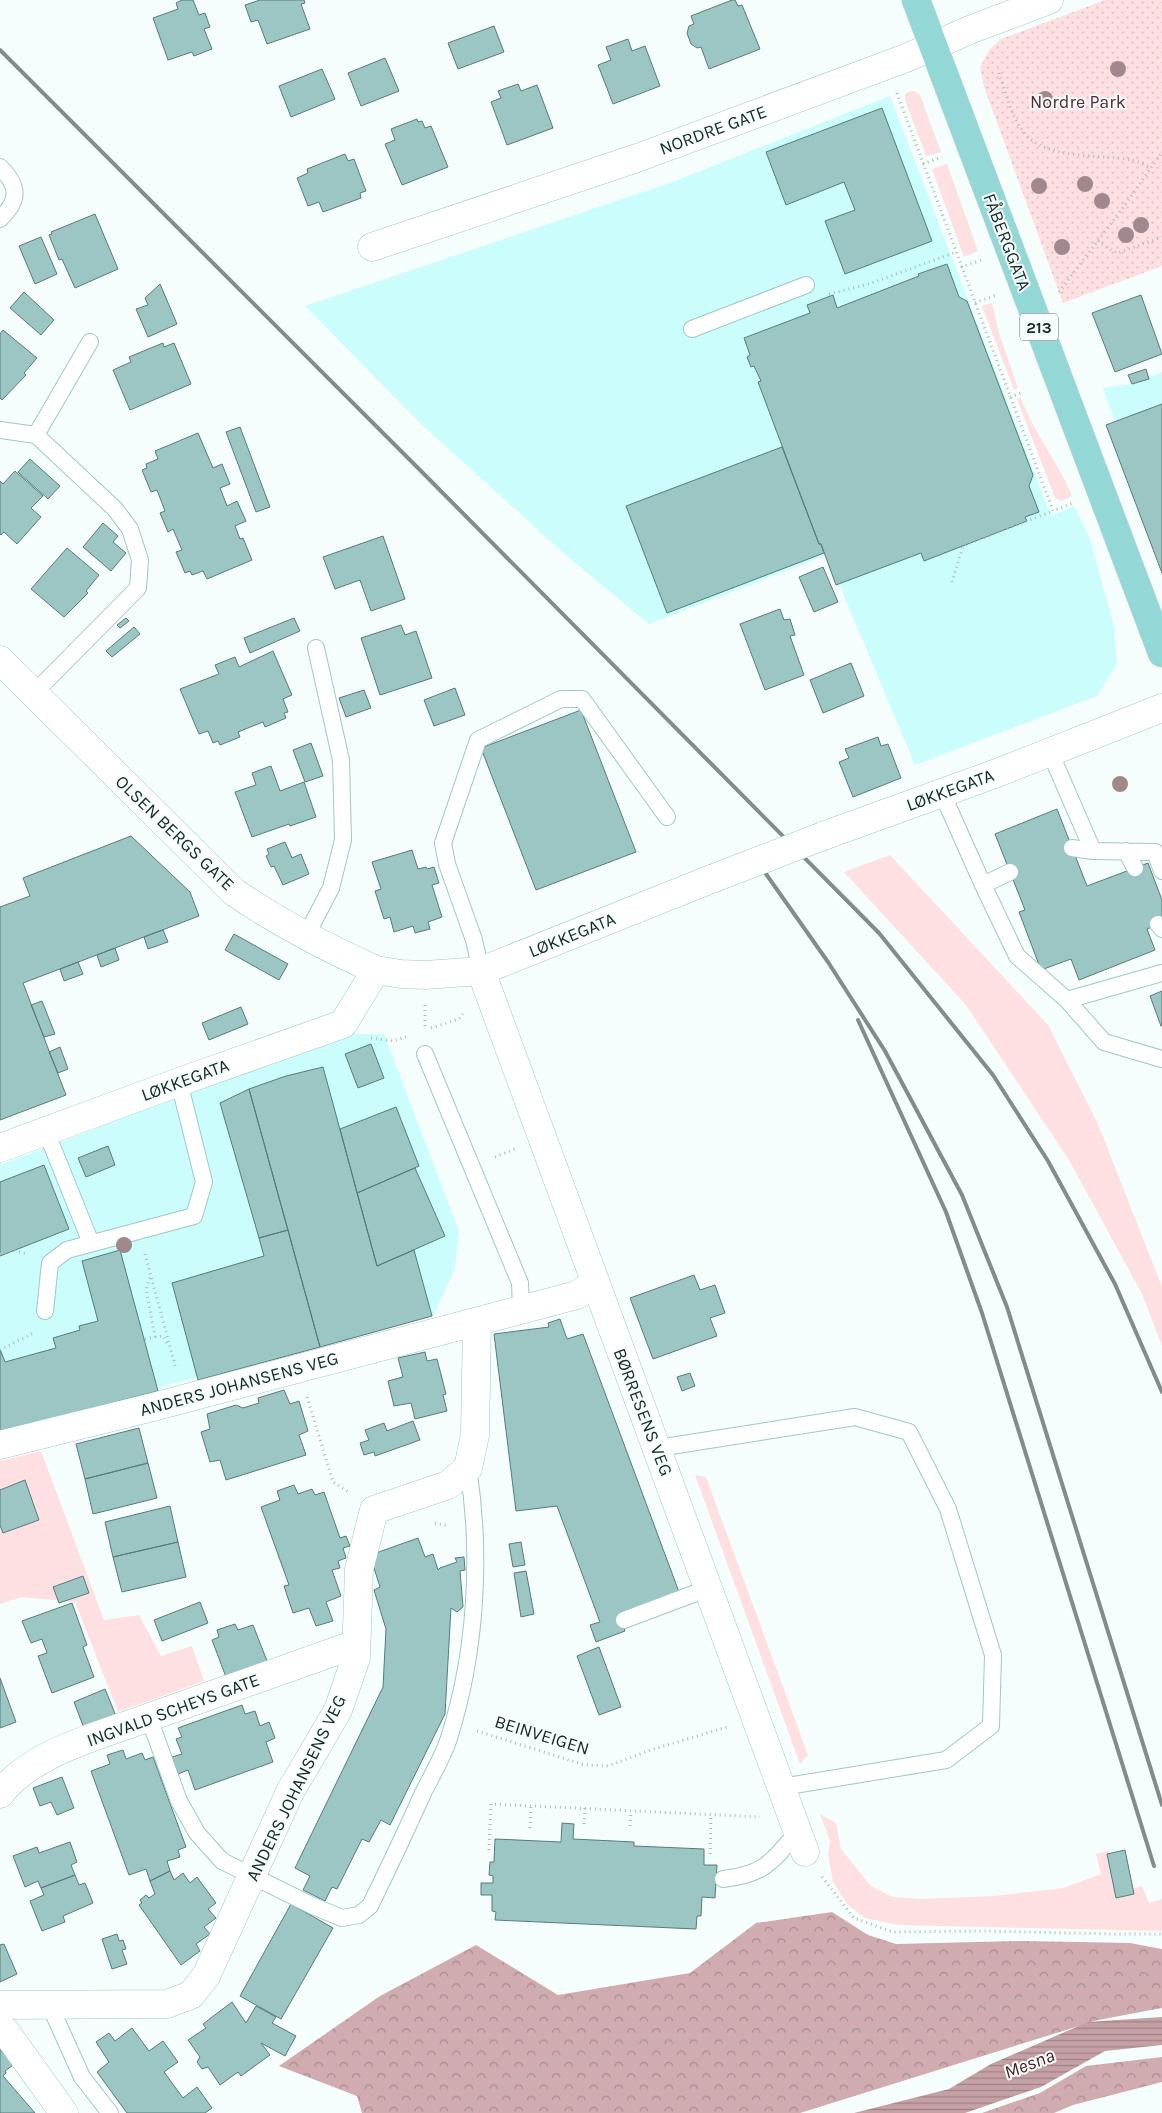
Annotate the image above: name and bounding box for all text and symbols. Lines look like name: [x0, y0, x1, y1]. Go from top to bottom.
park label: Nordre Park: [1030, 91, 1126, 113]
street label: NORDRE GATE: [656, 100, 770, 160]
street label: FÅBERGGATA: [978, 190, 1036, 294]
road number: 213: [1020, 314, 1058, 341]
street label: LØKKEGATA: [903, 764, 997, 816]
street label: OLSEN BERGS GATE: [111, 771, 239, 895]
street label: LØKKEGATA: [525, 908, 619, 962]
street label: LØKKEGATA: [138, 1054, 232, 1106]
street label: BØRRESENS VEG: [608, 1345, 678, 1479]
street label: ANDERS JOHANSENS VEG: [137, 1347, 341, 1421]
street label: INGVALD SCHEYS GATE: [84, 1668, 262, 1752]
street label: ANDERS JOHANSENS VEG: [241, 1691, 351, 1885]
street label: BEINVEIGEN: [492, 1710, 592, 1760]
water label: Mesna: [1001, 2044, 1058, 2084]

